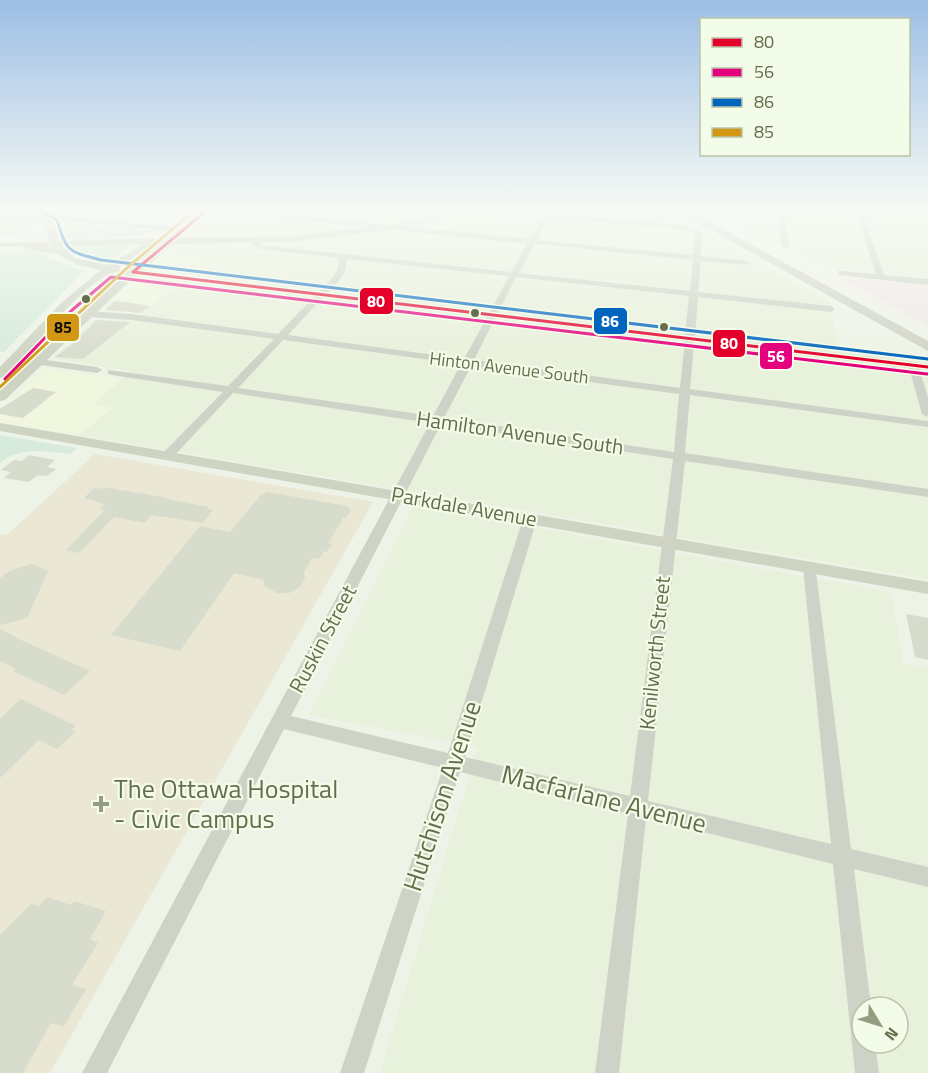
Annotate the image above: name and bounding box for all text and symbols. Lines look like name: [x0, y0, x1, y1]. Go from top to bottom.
legend: [700, 18, 910, 156]
text: 80: [754, 28, 774, 55]
text: 56: [754, 58, 774, 85]
text: 86: [754, 88, 774, 115]
text: 85: [754, 118, 774, 145]
line badge: 80: [359, 287, 394, 315]
text: 80: [367, 289, 385, 313]
unlabelled marker: [80, 293, 92, 305]
unlabelled marker: [469, 307, 481, 319]
line badge: 86: [593, 307, 628, 335]
text: 86: [601, 309, 619, 333]
line badge: 85: [46, 313, 80, 342]
text: 85: [54, 315, 72, 339]
unlabelled marker: [658, 321, 670, 333]
line badge: 80: [712, 329, 746, 358]
text: 80: [720, 331, 738, 355]
line badge: 56: [759, 342, 793, 370]
street label: Hinton Avenue South: [428, 344, 590, 391]
text: 56: [767, 344, 785, 368]
street label: Hamilton Avenue South: [415, 402, 626, 462]
street label: Parkdale Avenue: [389, 477, 540, 535]
street label: Kenilworth Street: [630, 574, 678, 731]
street label: Ruskin Street: [280, 578, 364, 698]
street label: Hutchison Avenue: [392, 696, 491, 896]
street label: Macfarlane Avenue: [498, 754, 711, 843]
place label: The Ottawa Hospital - Civic Campus: [114, 769, 338, 838]
marker: The Ottawa Hospital - Civic Campus: [92, 795, 110, 813]
north arrow: [850, 995, 910, 1055]
text: N: [879, 1022, 905, 1046]

